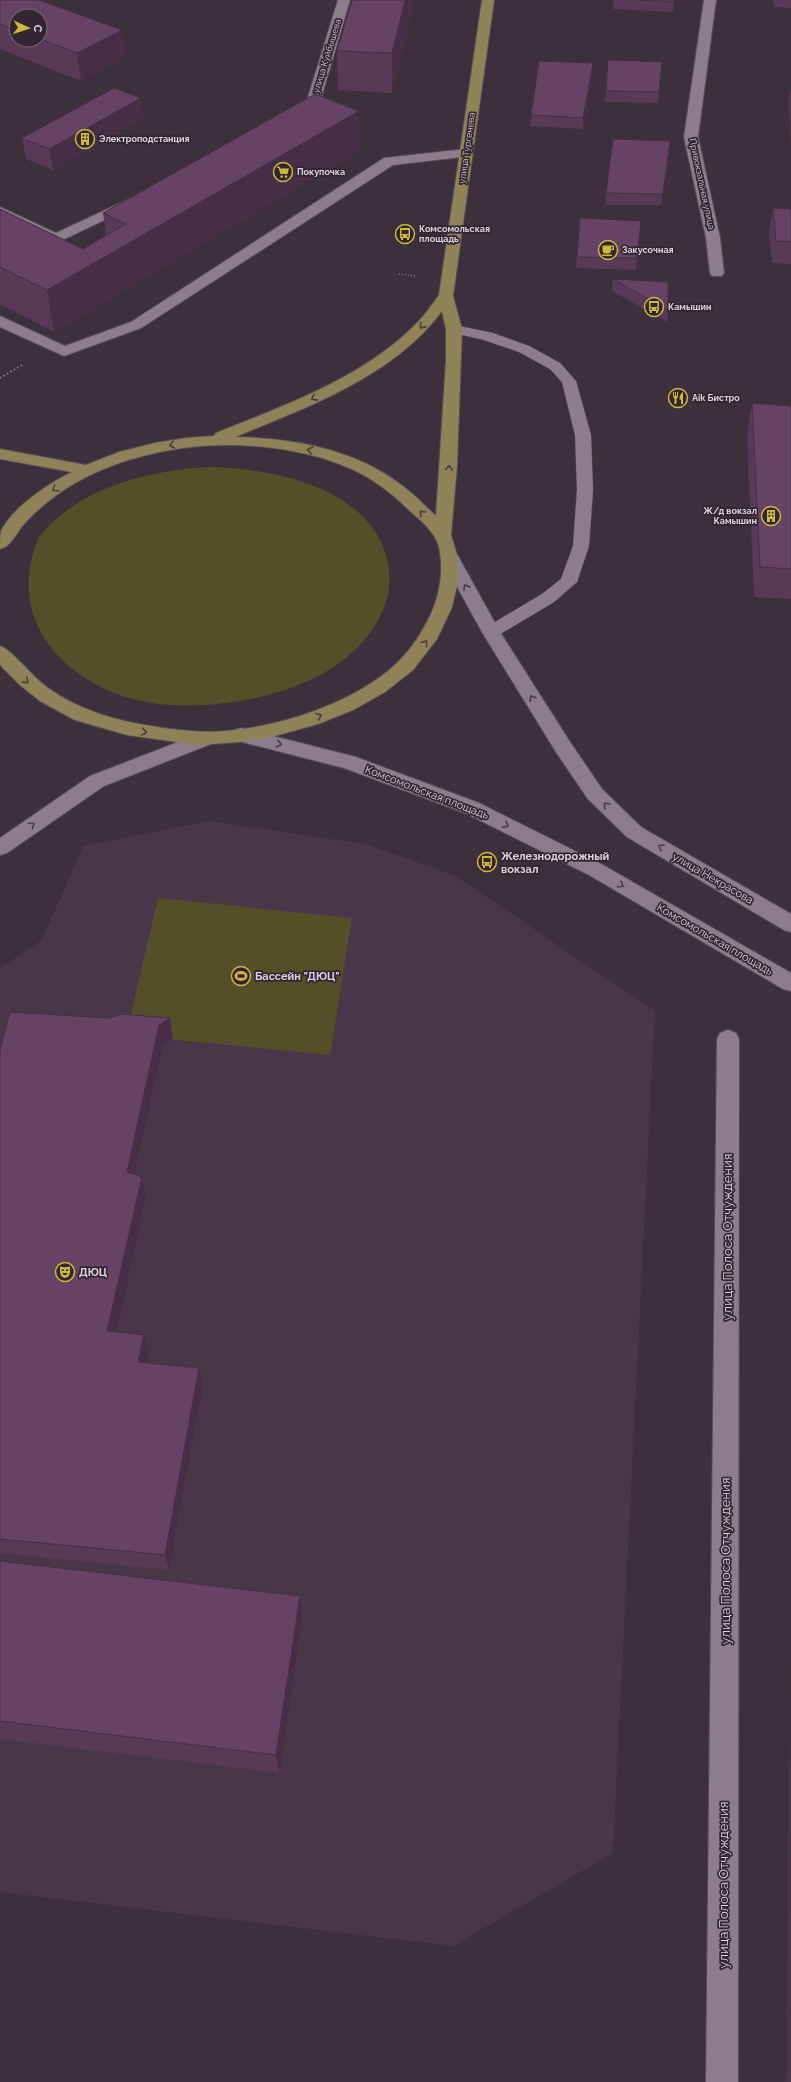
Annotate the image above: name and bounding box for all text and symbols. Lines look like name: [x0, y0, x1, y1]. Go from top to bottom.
north arrow: [8, 8, 48, 48]
street label: улица Куйбышева: [311, 18, 343, 94]
text: С: [31, 24, 44, 33]
street label: улица Тургенева: [457, 112, 477, 184]
building icon: Электроподстанция: [74, 128, 96, 150]
place label: Электроподстанция: [99, 134, 190, 144]
street label: Привокзальная улица: [687, 137, 717, 231]
supermarket icon: Покупочка: [272, 161, 294, 183]
place label: Покупочка: [297, 167, 345, 177]
bus stop icon: Комсомольская площадь: [394, 223, 416, 245]
place label: Комсомольская площадь: [419, 224, 490, 244]
cafe icon: Закусочная: [597, 239, 619, 261]
place label: Закусочная: [622, 245, 674, 255]
bus stop icon: Камышин: [643, 296, 665, 318]
place label: Камышин: [668, 302, 711, 312]
one-way arrow: [419, 321, 426, 329]
restaurant icon: Aik Бистро: [667, 387, 689, 409]
one-way arrow: [311, 393, 318, 401]
place label: Aik Бистро: [692, 393, 740, 403]
one-way arrow: [169, 441, 175, 449]
one-way arrow: [307, 447, 314, 455]
one-way arrow: [445, 465, 454, 471]
one-way arrow: [52, 484, 59, 492]
building icon: Ж/д вокзал Камышин: [760, 505, 782, 527]
place label: Ж/д вокзал Камышин: [703, 506, 757, 526]
one-way arrow: [419, 510, 427, 518]
one-way arrow: [463, 584, 470, 591]
one-way arrow: [420, 641, 427, 648]
one-way arrow: [21, 676, 29, 684]
one-way arrow: [530, 695, 537, 702]
one-way arrow: [316, 712, 323, 720]
one-way arrow: [141, 727, 147, 735]
one-way arrow: [275, 739, 282, 748]
street label: Комсомольская площадь: [363, 763, 491, 822]
one-way arrow: [603, 802, 611, 810]
one-way arrow: [502, 820, 509, 828]
one-way arrow: [27, 823, 34, 830]
one-way arrow: [658, 845, 665, 852]
place label: Железнодорожный вокзал: [501, 850, 610, 876]
street label: улица Некрасова: [670, 850, 756, 907]
bus stop icon: Железнодорожный вокзал: [476, 851, 498, 873]
one-way arrow: [617, 880, 624, 887]
street label: Комсомольская площадь: [655, 901, 775, 978]
sports icon: Бассейн "ДЮЦ": [230, 965, 252, 987]
place label: Бассейн "ДЮЦ": [255, 970, 340, 983]
street label: улица Полоса Отчуждения: [720, 1154, 735, 1320]
theatre icon: ДЮЦ: [54, 1261, 76, 1283]
place label: ДЮЦ: [79, 1266, 107, 1279]
street label: улица Полоса Отчуждения: [718, 1478, 733, 1644]
street label: улица Полоса Отчуждения: [716, 1802, 731, 1968]

